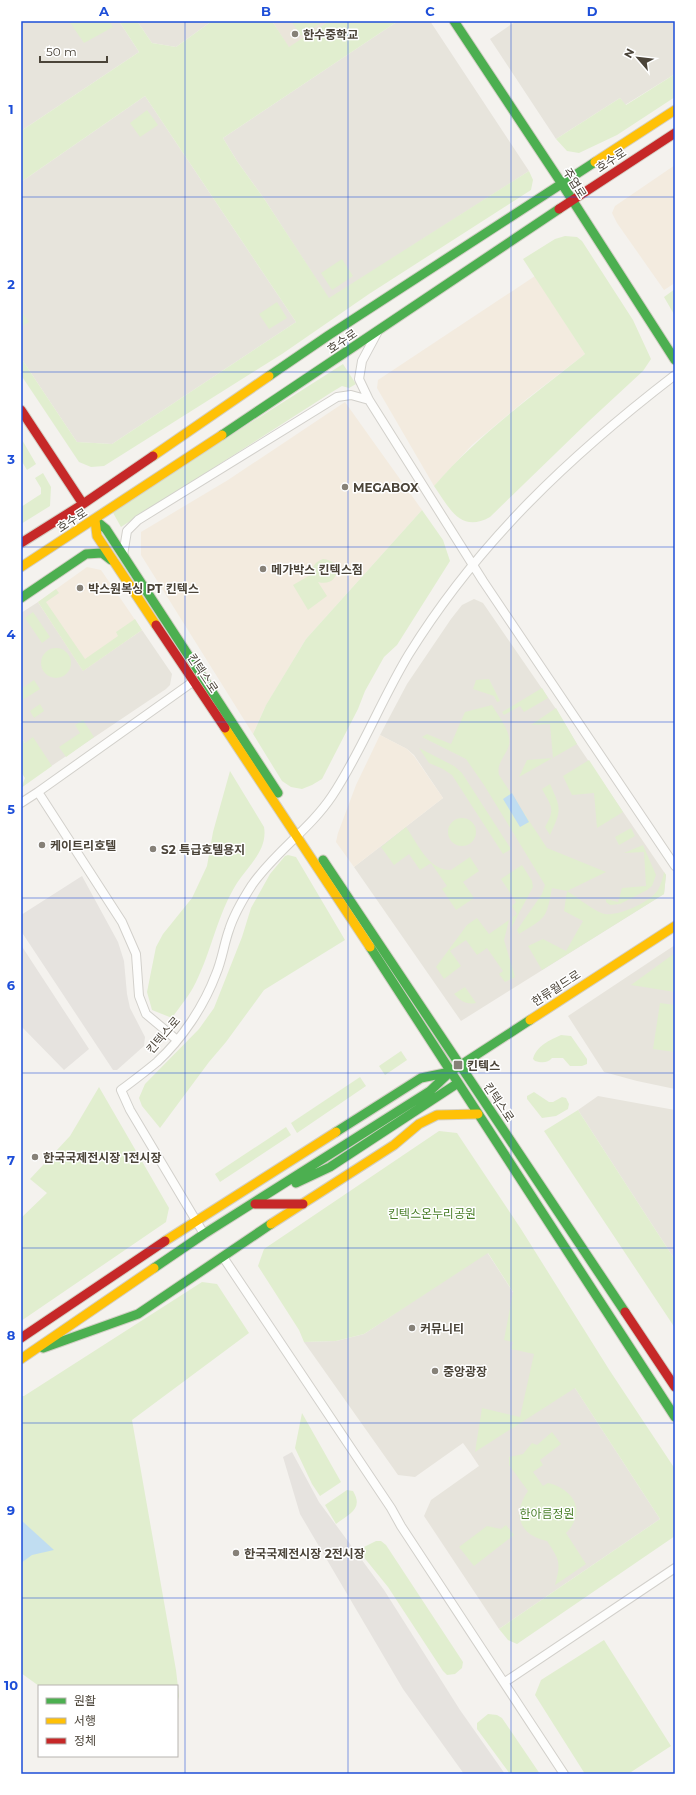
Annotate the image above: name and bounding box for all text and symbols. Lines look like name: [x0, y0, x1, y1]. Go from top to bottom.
text: A: [98, 3, 110, 19]
text: B: [261, 3, 271, 19]
text: C: [425, 3, 435, 19]
text: D: [587, 3, 598, 19]
place label: 한수중학교: [303, 27, 358, 42]
marker: 한수중학교: [290, 29, 300, 39]
scale bar: [40, 38, 107, 64]
north arrow: [618, 38, 658, 78]
text: 50 m: [46, 44, 77, 59]
text: N: [621, 46, 637, 61]
text: 1: [8, 101, 14, 117]
street label: 호수로: [593, 145, 629, 175]
street label: 주엽로: [560, 165, 590, 201]
text: 2: [7, 276, 15, 292]
street label: 호수로: [324, 326, 360, 356]
text: 3: [6, 451, 15, 467]
place label: MEGABOX: [353, 480, 419, 495]
marker: MEGABOX: [340, 482, 350, 492]
street label: 호수로: [54, 505, 90, 535]
place label: 메가박스 킨텍스점: [271, 562, 363, 577]
marker: 메가박스 킨텍스점: [258, 564, 268, 574]
place label: 박스원복싱 PT 킨텍스: [88, 581, 199, 596]
marker: 박스원복싱 PT 킨텍스: [75, 583, 85, 593]
text: 4: [7, 626, 16, 642]
street label: 킨텍스로: [184, 650, 222, 696]
text: 5: [7, 801, 15, 817]
place label: 케이트리호텔: [50, 838, 116, 853]
marker: 케이트리호텔: [37, 840, 47, 850]
place label: S2 특급호텔용지: [161, 842, 245, 857]
marker: S2 특급호텔용지: [148, 844, 158, 854]
street label: 한류월드로: [529, 967, 583, 1009]
text: 6: [7, 977, 16, 993]
street label: 킨텍스로: [143, 1013, 183, 1057]
place label: 킨텍스: [467, 1058, 500, 1073]
marker: 킨텍스: [452, 1059, 464, 1071]
street label: 킨텍스로: [480, 1079, 518, 1125]
place label: 한국국제전시장 1전시장: [43, 1150, 162, 1165]
text: 7: [7, 1152, 15, 1168]
marker: 한국국제전시장 1전시장: [30, 1152, 40, 1162]
park label: 킨텍스온누리공원: [388, 1206, 476, 1221]
place label: 커뮤니티: [420, 1321, 464, 1336]
marker: 커뮤니티: [407, 1323, 417, 1333]
text: 8: [7, 1327, 16, 1343]
place label: 중앙광장: [443, 1364, 487, 1379]
marker: 중앙광장: [430, 1366, 440, 1376]
text: 9: [7, 1502, 15, 1518]
park label: 한아름정원: [519, 1506, 575, 1521]
place label: 한국국제전시장 2전시장: [244, 1546, 365, 1561]
marker: 한국국제전시장 2전시장: [231, 1548, 241, 1558]
text: 10: [4, 1677, 18, 1693]
legend: [38, 1685, 178, 1757]
text: 원활: [74, 1693, 96, 1708]
text: 서행: [74, 1713, 96, 1728]
text: 정체: [74, 1733, 96, 1748]

